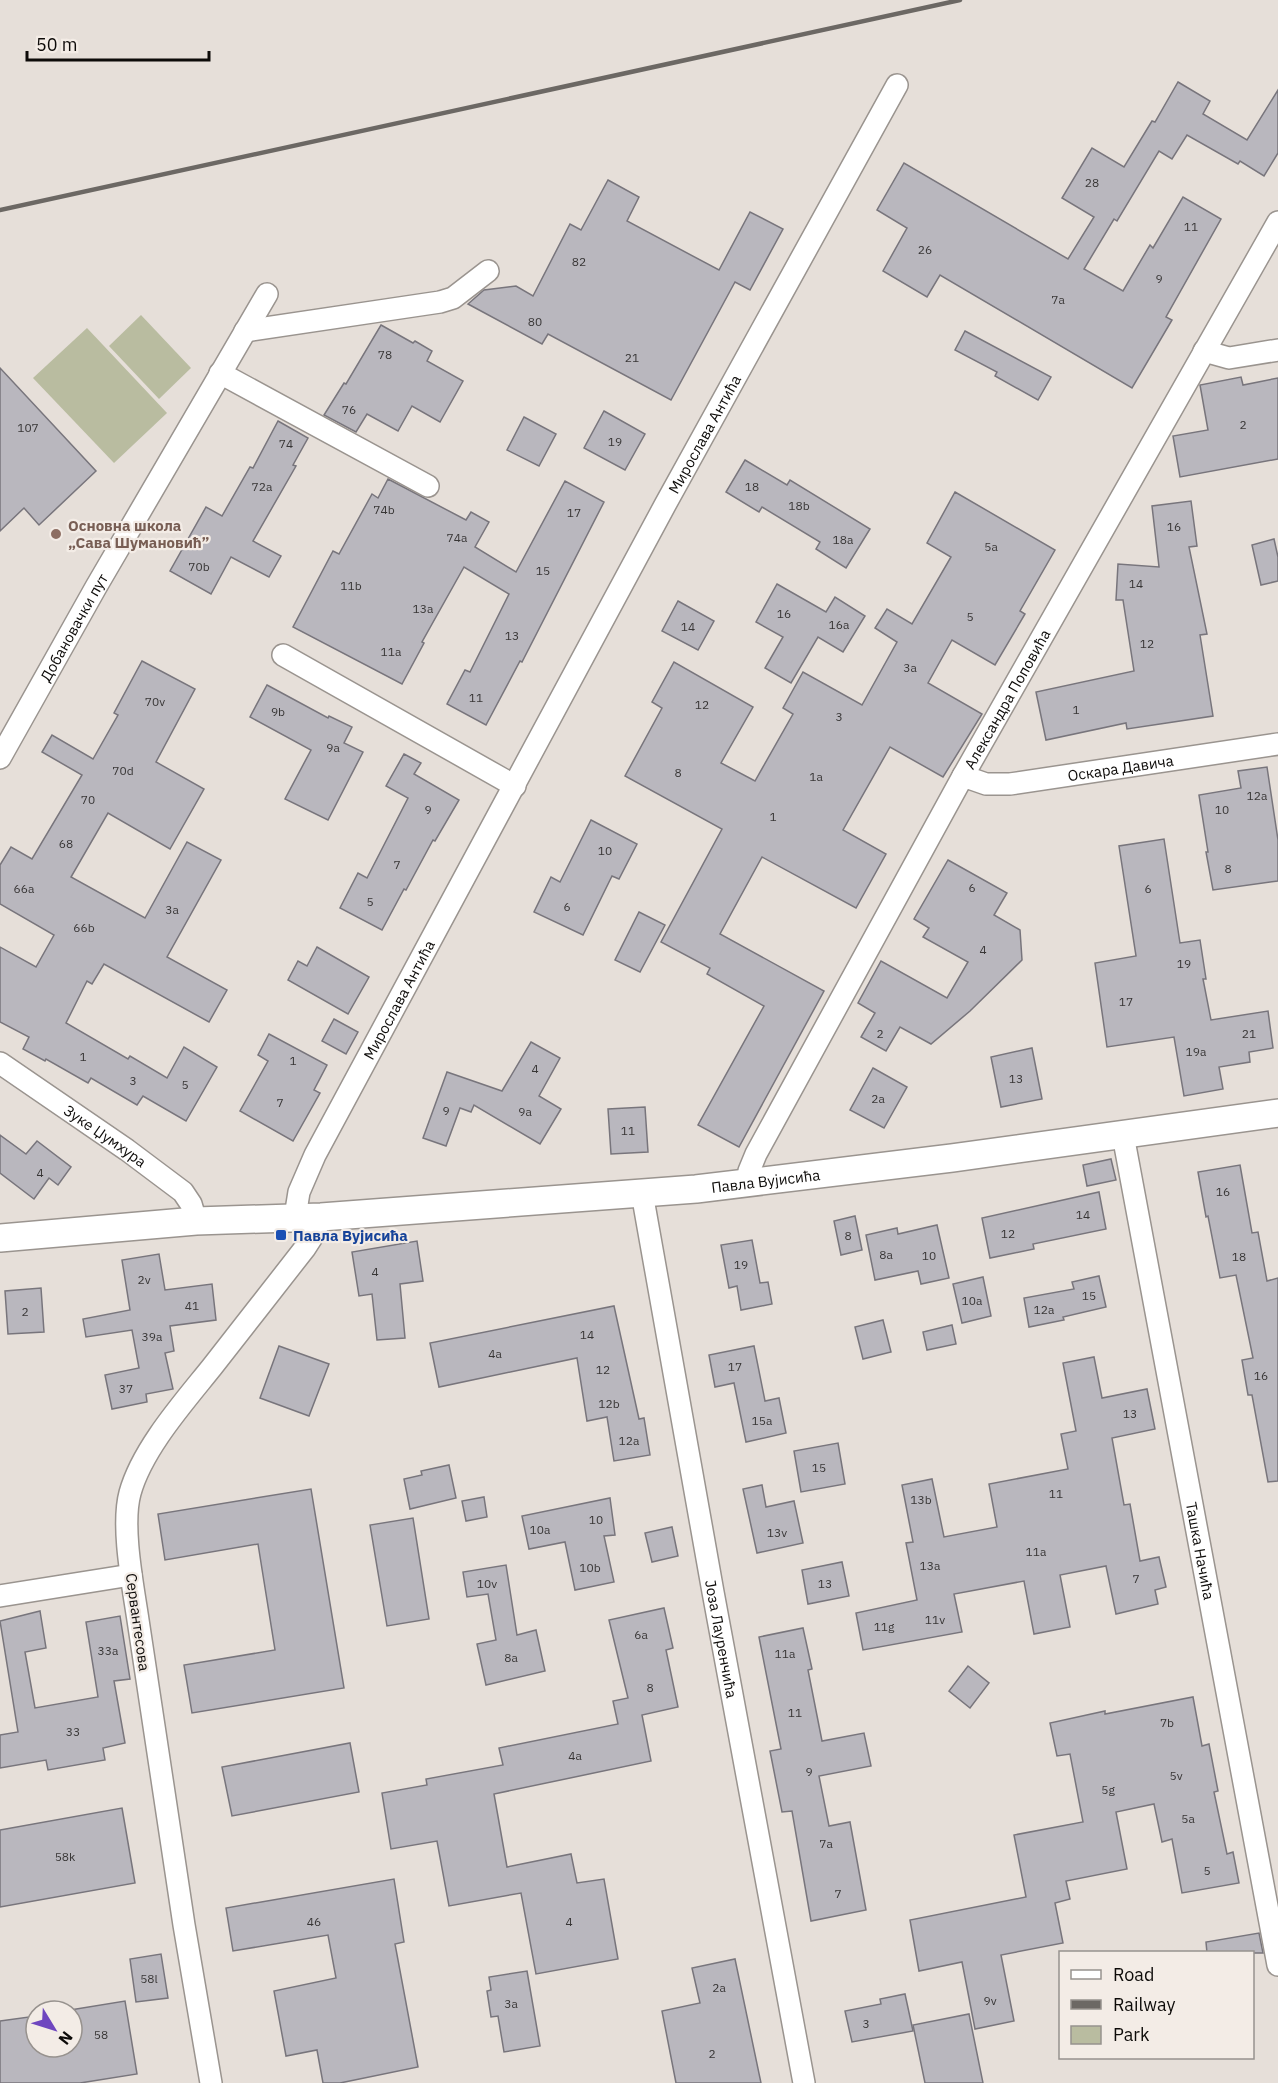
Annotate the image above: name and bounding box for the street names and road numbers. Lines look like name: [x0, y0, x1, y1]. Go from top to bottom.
street label: Мирослава Антића: [664, 371, 745, 497]
street label: Добановачки пут: [35, 570, 112, 685]
street label: Александра Поповића: [960, 626, 1054, 772]
street label: Оскара Давича: [1066, 750, 1175, 785]
street label: Мирослава Антића: [359, 937, 438, 1063]
street label: Зуке Џумхура: [60, 1100, 151, 1171]
street label: Павла Вујисића: [710, 1165, 821, 1197]
street label: Ташка Начића: [1182, 1500, 1219, 1601]
street label: Сервантесова: [122, 1572, 154, 1672]
street label: Јоза Лауренчића: [702, 1578, 742, 1700]

